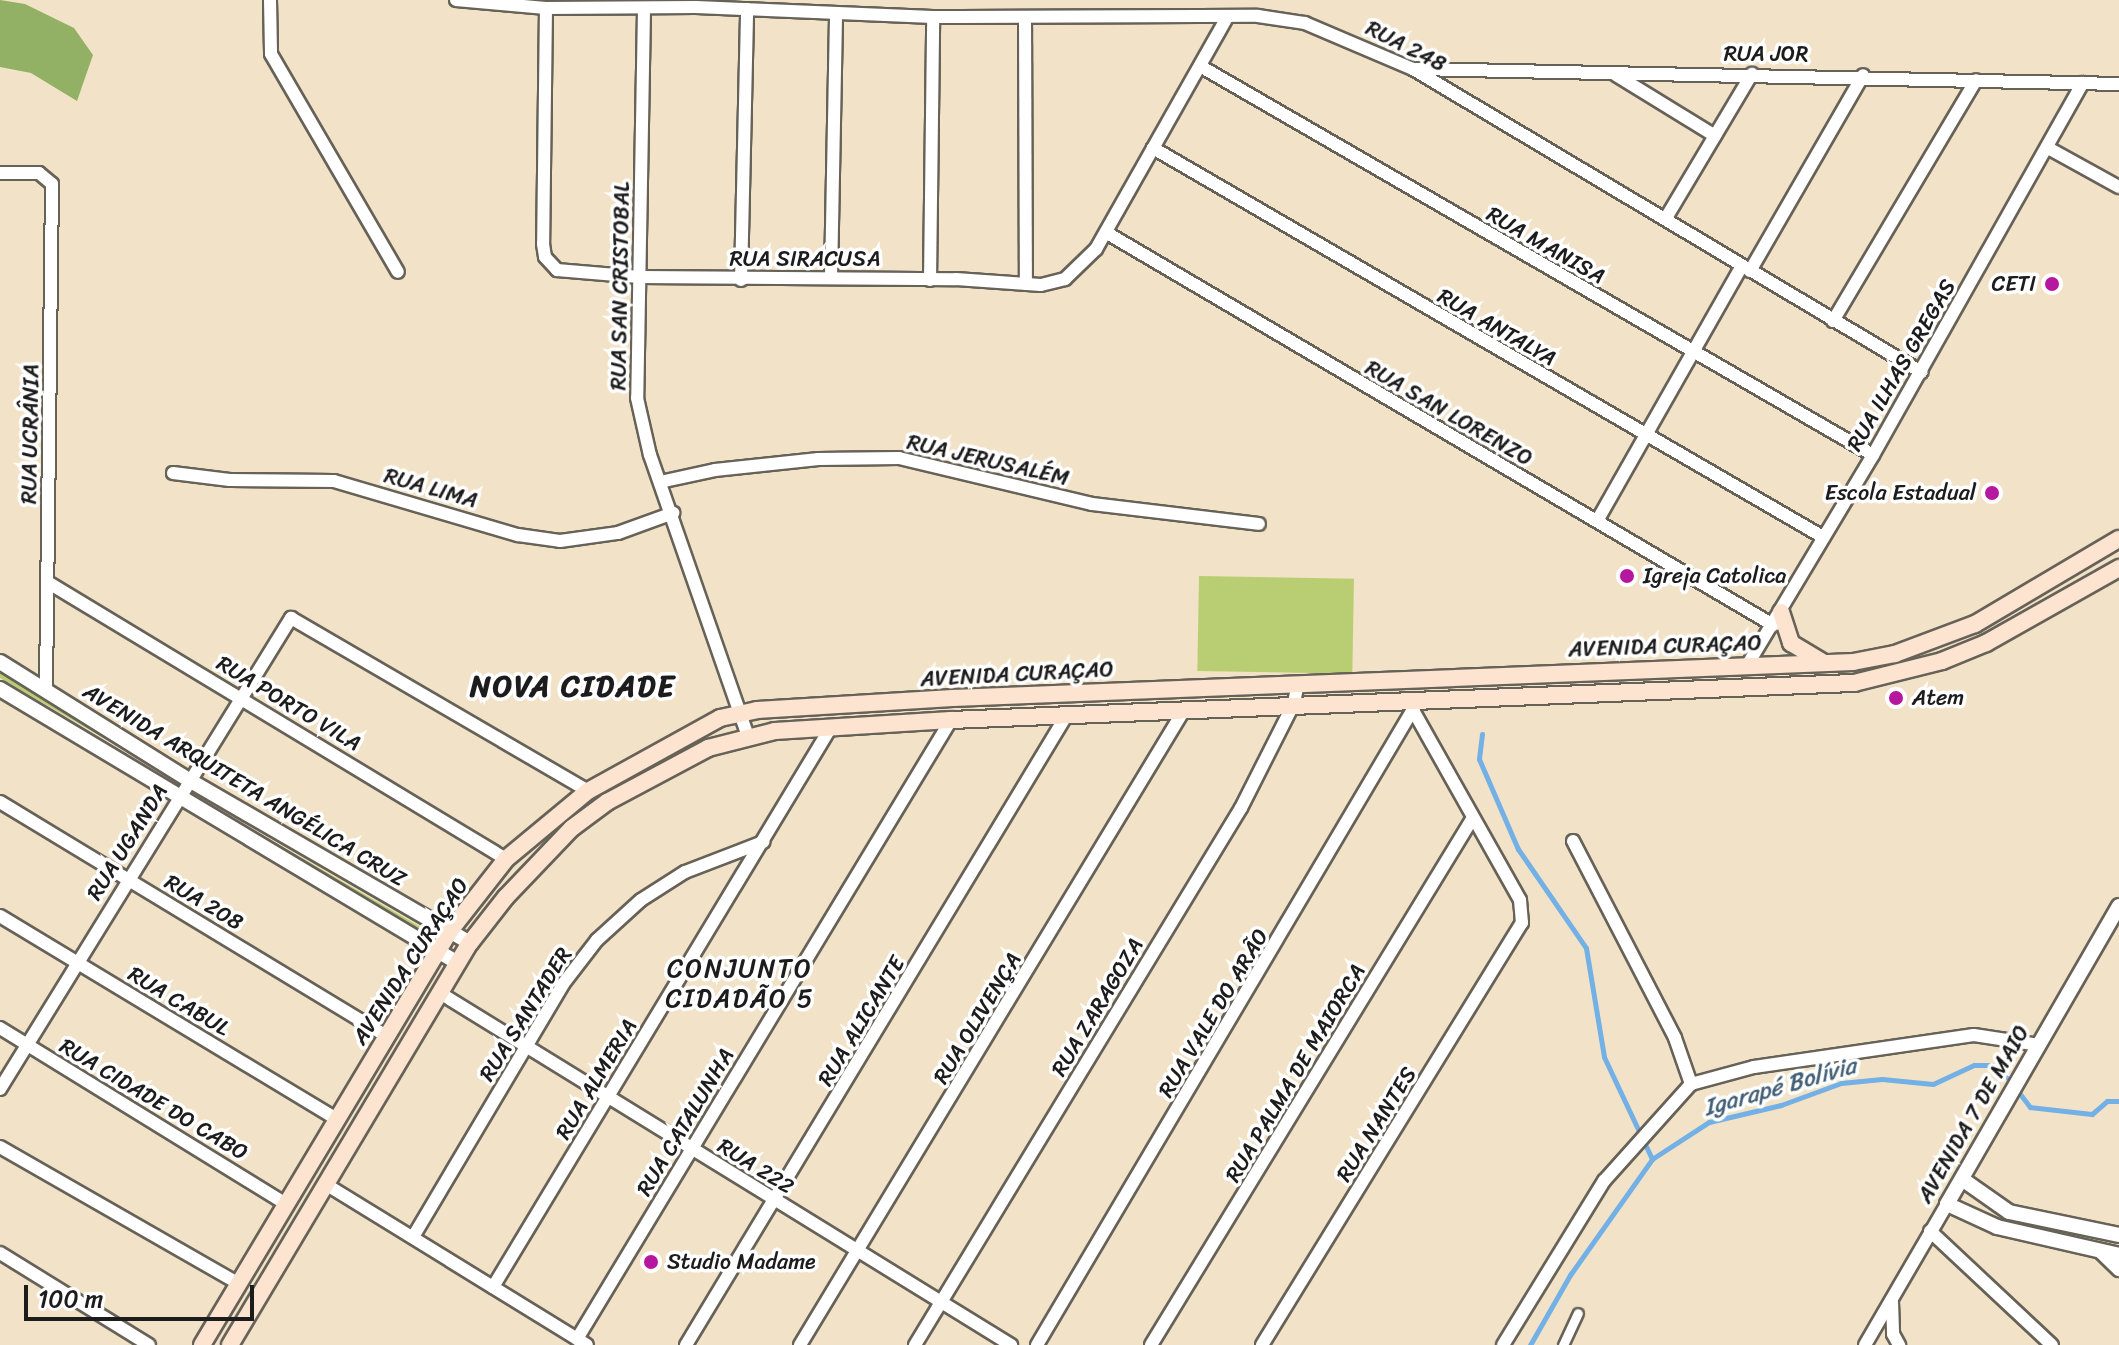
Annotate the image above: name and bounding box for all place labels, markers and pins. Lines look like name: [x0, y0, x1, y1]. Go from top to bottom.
place label: CETI: [1992, 271, 2036, 297]
marker: CETI: [2043, 275, 2061, 293]
place label: Escola Estadual: [1825, 480, 1976, 506]
marker: Escola Estadual: [1983, 484, 2001, 502]
place label: Igreja Catolica: [1643, 563, 1786, 589]
marker: Igreja Catolica: [1618, 567, 1636, 585]
place label: Atem: [1912, 685, 1964, 711]
marker: Atem: [1887, 689, 1905, 707]
place label: Studio Madame: [667, 1249, 816, 1275]
marker: Studio Madame: [642, 1253, 660, 1271]

